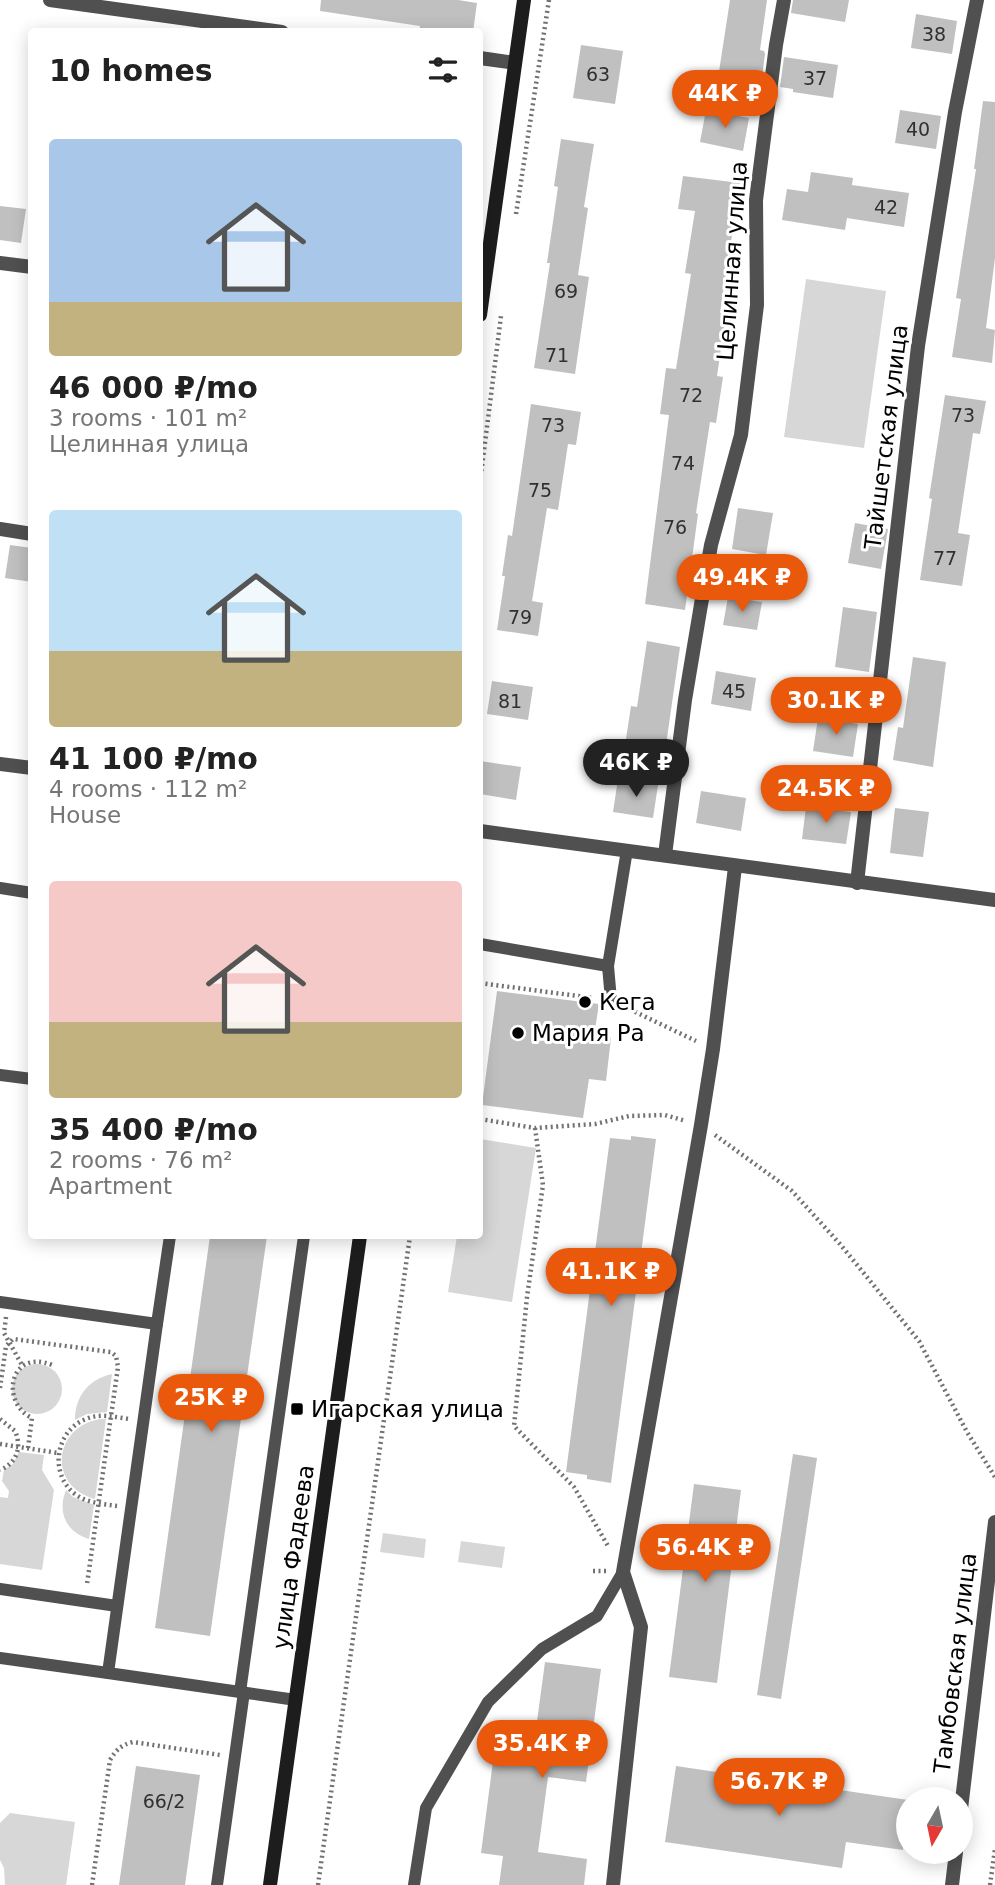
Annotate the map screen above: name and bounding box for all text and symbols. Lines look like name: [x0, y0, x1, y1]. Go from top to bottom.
house number: 38: [922, 23, 946, 45]
icon: filters: [424, 51, 462, 89]
text: 10 homes: [49, 53, 213, 88]
house number: 63: [586, 63, 610, 85]
house number: 37: [803, 67, 827, 89]
pin: 44K ₽: [676, 71, 774, 130]
text: 44K ₽: [688, 80, 762, 106]
house number: 40: [906, 118, 930, 140]
street label: Целинная улица: [712, 160, 752, 362]
icon: home: [193, 184, 319, 310]
house number: 42: [874, 196, 898, 218]
house number: 69: [554, 280, 578, 302]
street label: Тайшетская улица: [859, 323, 913, 552]
house number: 71: [545, 344, 569, 366]
text: 46 000 ₽/mo: [49, 370, 258, 405]
house number: 72: [679, 384, 703, 406]
house number: 73: [951, 404, 975, 426]
text: 3 rooms · 101 m²: [49, 405, 247, 431]
house number: 73: [541, 414, 565, 436]
text: Целинная улица: [49, 431, 249, 457]
house number: 74: [671, 452, 695, 474]
house number: 75: [528, 479, 552, 501]
house number: 76: [663, 516, 687, 538]
house number: 77: [933, 547, 957, 569]
pin: 49.4K ₽: [677, 554, 807, 614]
icon: home: [193, 555, 319, 681]
text: 49.4K ₽: [693, 564, 791, 590]
house number: 79: [508, 606, 532, 628]
pin: 30.1K ₽: [771, 678, 901, 737]
house number: 45: [722, 680, 746, 702]
text: 30.1K ₽: [787, 687, 885, 713]
house number: 81: [498, 690, 522, 712]
pin: 46K ₽: [587, 740, 685, 799]
text: 41 100 ₽/mo: [49, 741, 258, 776]
text: 46K ₽: [599, 749, 673, 775]
pin: 24.5K ₽: [761, 766, 891, 825]
text: 24.5K ₽: [777, 775, 875, 801]
text: 4 rooms · 112 m²: [49, 776, 247, 802]
text: House: [49, 802, 121, 828]
icon: home: [193, 926, 319, 1052]
place label: Кега: [599, 989, 656, 1015]
marker: Кега: [577, 994, 593, 1010]
place label: Мария Ра: [532, 1020, 645, 1046]
marker: Мария Ра: [510, 1025, 526, 1041]
text: 35 400 ₽/mo: [49, 1112, 258, 1147]
text: 2 rooms · 76 m²: [49, 1147, 233, 1173]
text: Apartment: [49, 1173, 172, 1199]
pin: 41.1K ₽: [546, 1248, 676, 1308]
text: 41.1K ₽: [562, 1258, 660, 1284]
pin: 25K ₽: [162, 1374, 260, 1434]
text: 25K ₽: [174, 1384, 248, 1410]
place label: Игарская улица: [311, 1396, 504, 1422]
marker: Игарская улица: [289, 1401, 305, 1417]
street label: улица Фадеева: [267, 1463, 319, 1651]
pin: 56.4K ₽: [640, 1524, 770, 1584]
text: 56.4K ₽: [656, 1534, 754, 1560]
street label: Тамбовская улица: [928, 1551, 981, 1776]
pin: 35.4K ₽: [477, 1720, 607, 1780]
text: 35.4K ₽: [493, 1730, 591, 1756]
pin: 56.7K ₽: [714, 1758, 844, 1818]
text: 56.7K ₽: [730, 1768, 828, 1794]
north arrow: [896, 1787, 973, 1864]
map controls: [896, 1787, 973, 1864]
house number: 66/2: [143, 1790, 185, 1812]

